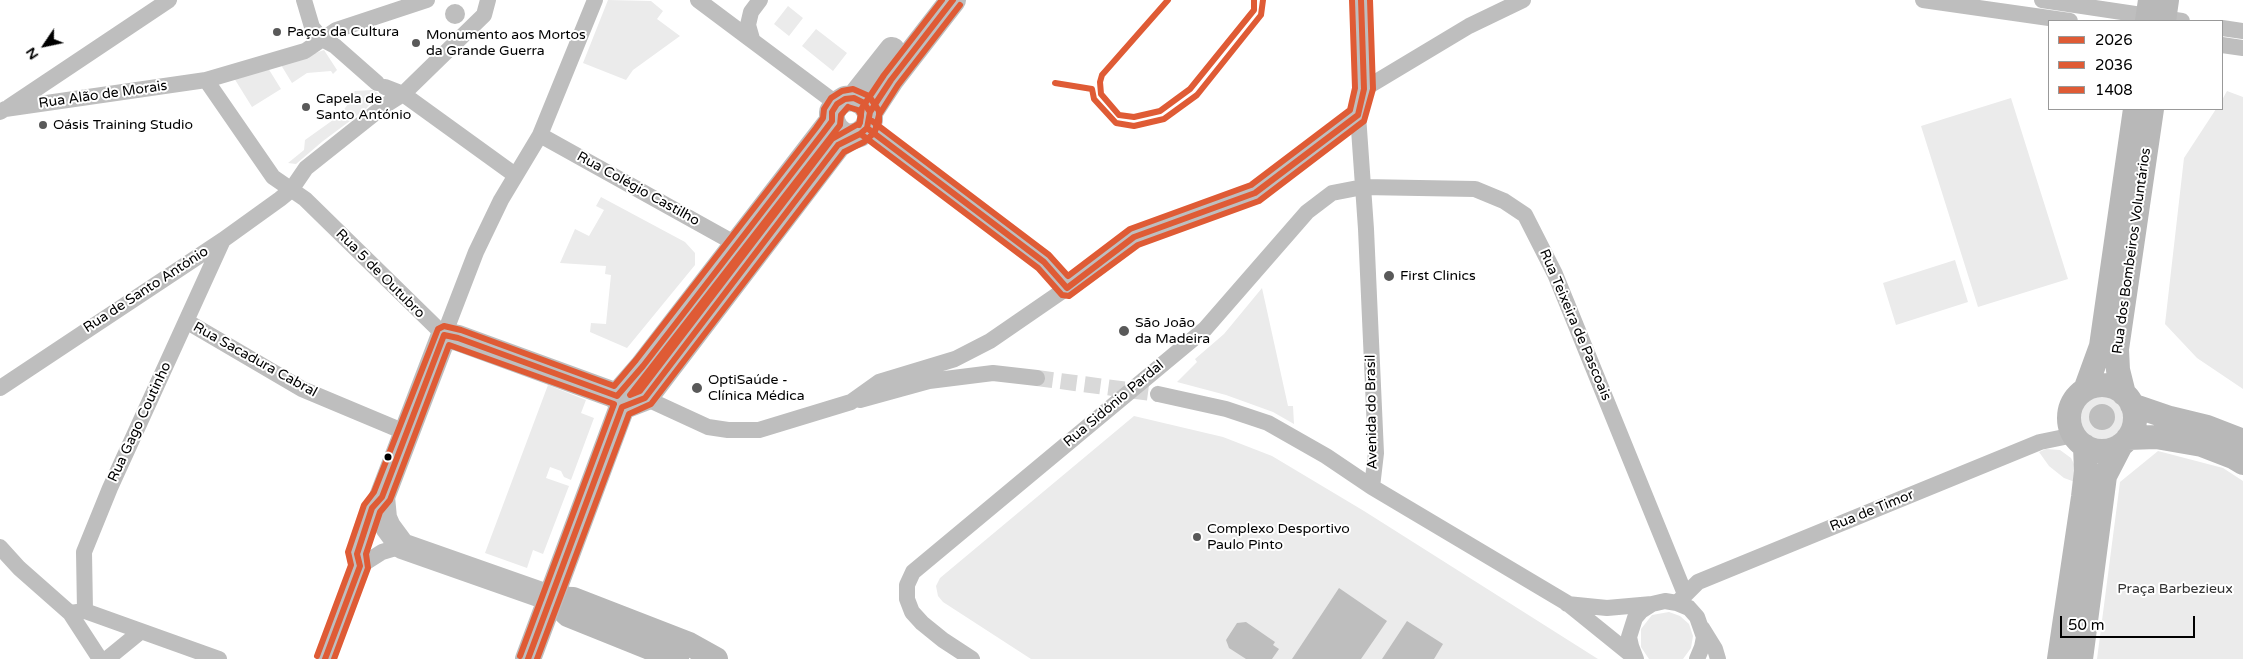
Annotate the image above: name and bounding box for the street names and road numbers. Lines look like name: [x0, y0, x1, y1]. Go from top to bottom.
street label: Rua Alão de Morais: [38, 78, 168, 112]
street label: Rua dos Bombeiros Voluntários: [2109, 147, 2155, 355]
street label: Rua Colégio Castilho: [574, 148, 702, 230]
street label: Rua 5 de Outubro: [332, 226, 428, 322]
street label: Rua de Santo António: [80, 243, 212, 337]
street label: Rua Teixeira de Pascoais: [1535, 247, 1615, 403]
street label: Rua Sacadura Cabral: [190, 319, 320, 401]
street label: Avenida do Brasil: [1363, 354, 1381, 470]
street label: Rua Sidónio Pardal: [1060, 357, 1168, 451]
street label: Rua Gago Coutinho: [105, 359, 175, 485]
street label: Rua de Timor: [1828, 487, 1916, 535]

